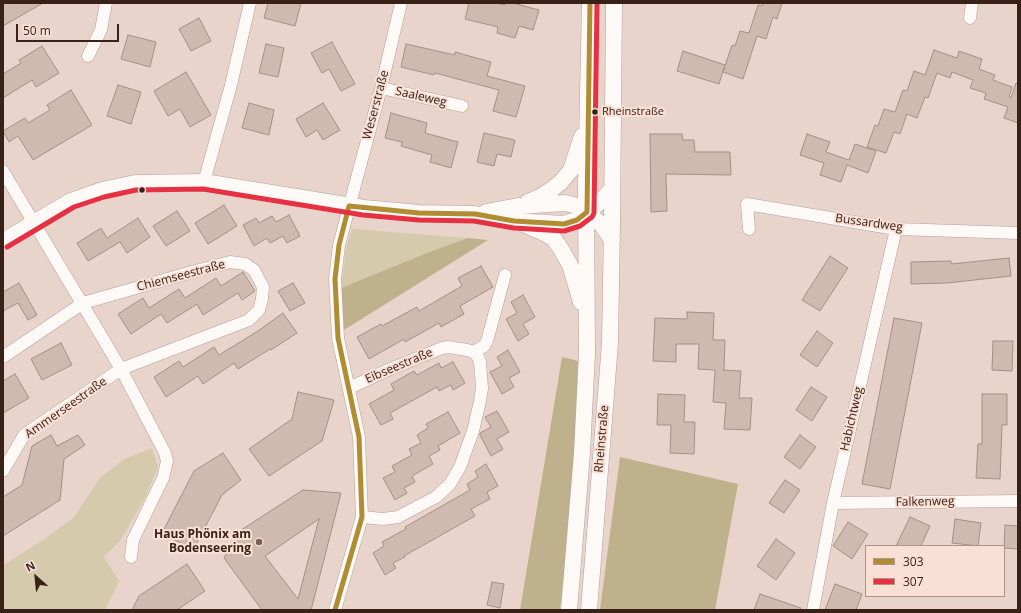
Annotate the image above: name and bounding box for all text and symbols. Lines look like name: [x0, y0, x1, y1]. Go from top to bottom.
scale bar: [18, 16, 121, 42]
text: 50 m: [23, 22, 51, 39]
street label: Weserstraße: [360, 69, 392, 141]
street label: Saaleweg: [394, 84, 448, 110]
place label: Rheinstraße: [602, 105, 664, 119]
marker: Rheinstraße: [590, 107, 600, 117]
unlabelled marker: [137, 185, 147, 195]
street label: Bussardweg: [834, 211, 904, 235]
street label: Chiemseestraße: [135, 257, 227, 295]
street label: Eibseestraße: [363, 345, 435, 387]
street label: Ammerseestraße: [22, 374, 110, 442]
street label: Habichtweg: [838, 385, 866, 453]
street label: Rheinstraße: [592, 405, 612, 473]
street label: Falkenweg: [895, 494, 955, 510]
place label: Haus Phönix am Bodenseering: [154, 528, 251, 556]
marker: Haus Phönix am Bodenseering: [254, 537, 264, 547]
legend: [865, 545, 1005, 597]
text: 303: [903, 553, 924, 570]
north arrow: [16, 557, 56, 597]
text: N: [23, 557, 38, 575]
text: 307: [903, 573, 924, 590]

